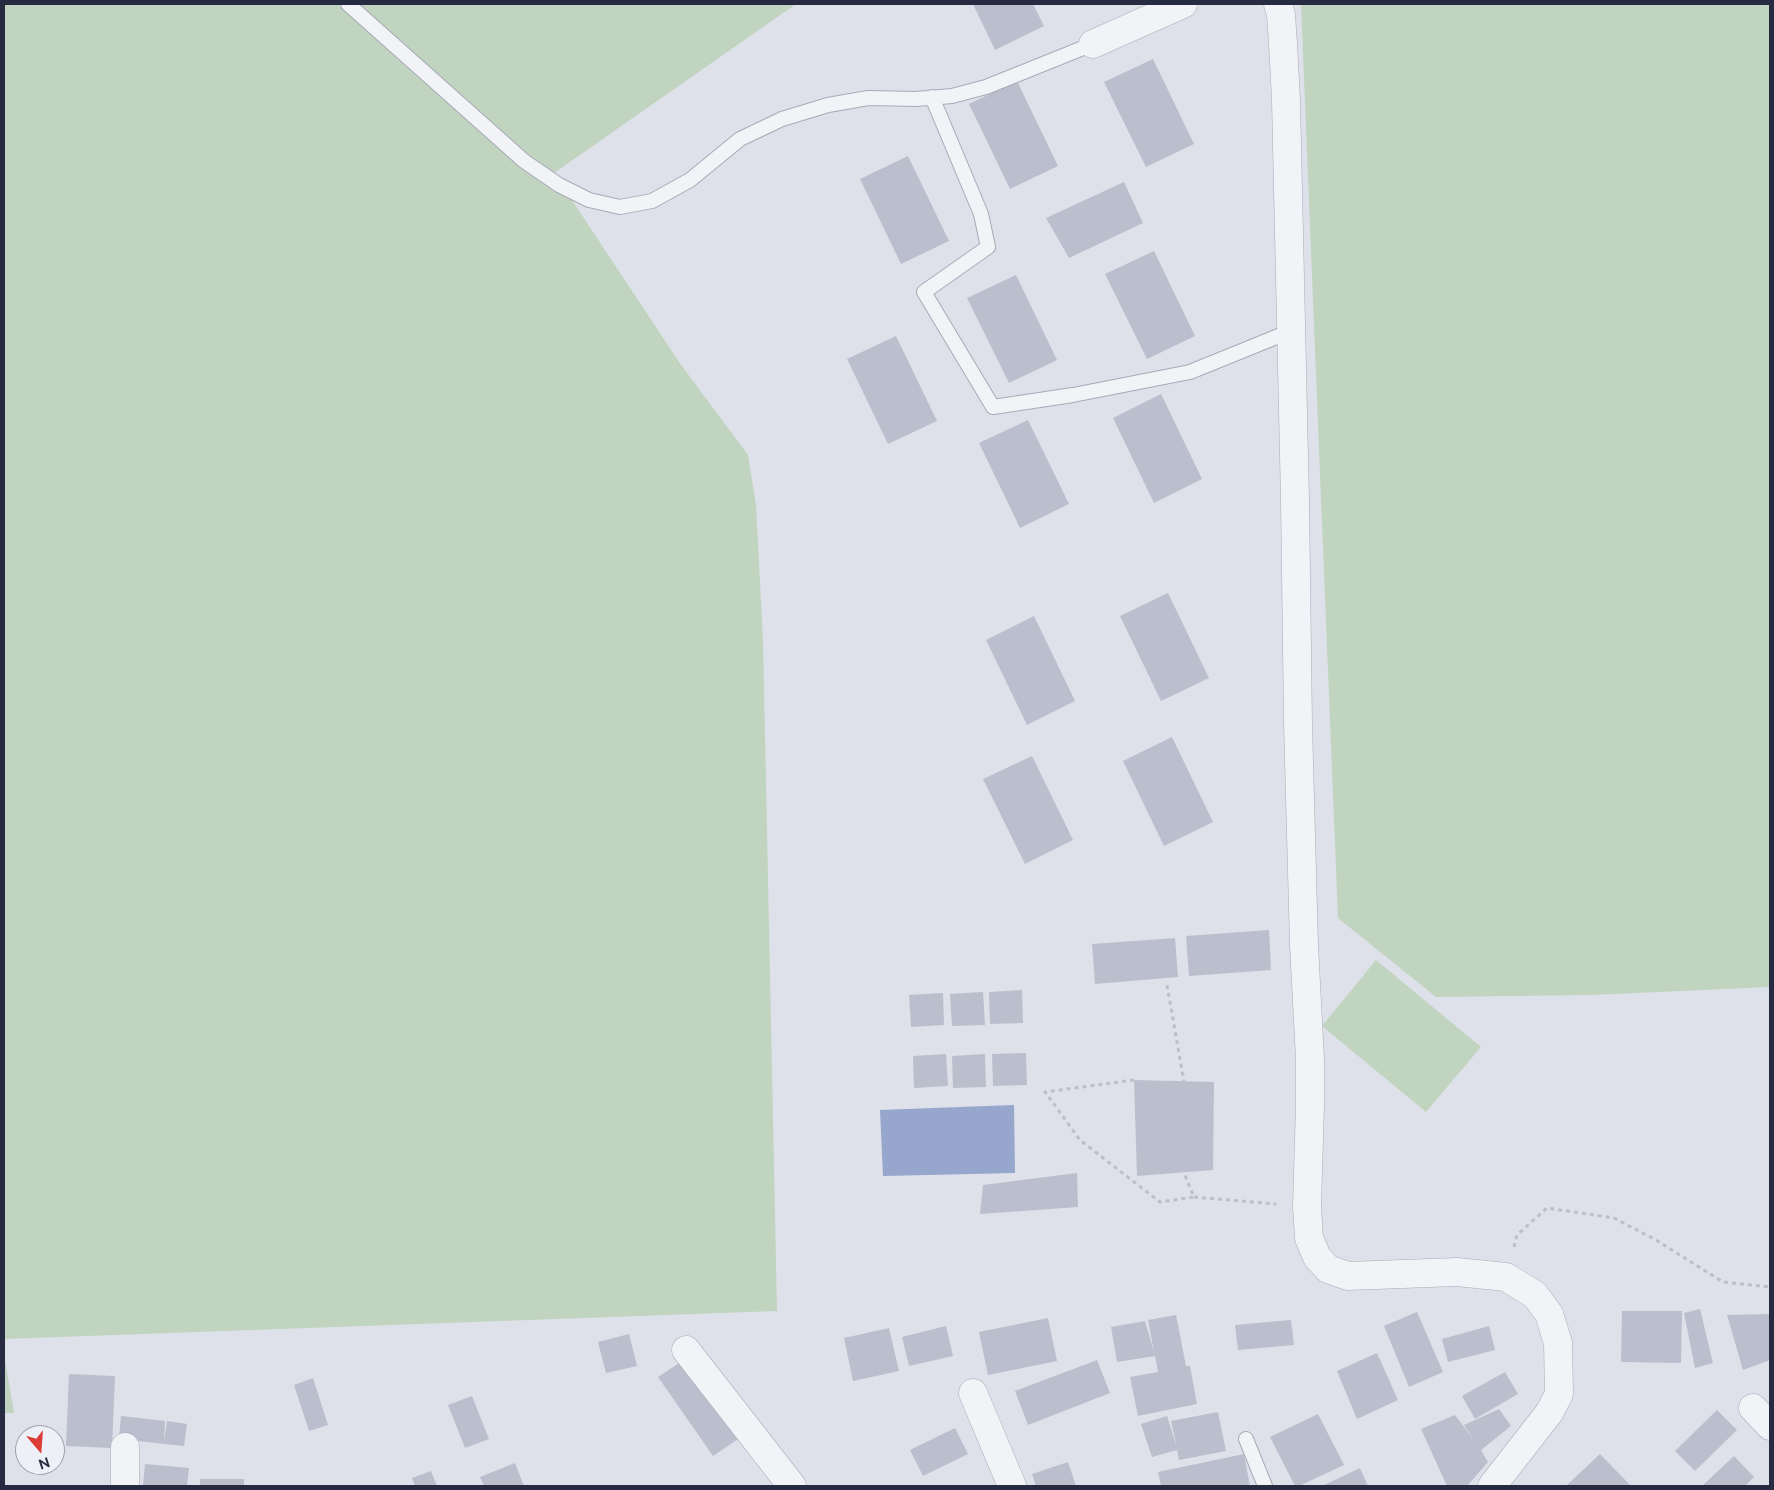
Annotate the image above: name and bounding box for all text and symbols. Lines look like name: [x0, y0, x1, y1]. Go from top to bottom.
north arrow: [15, 1425, 65, 1475]
text: N: [37, 1454, 52, 1473]

